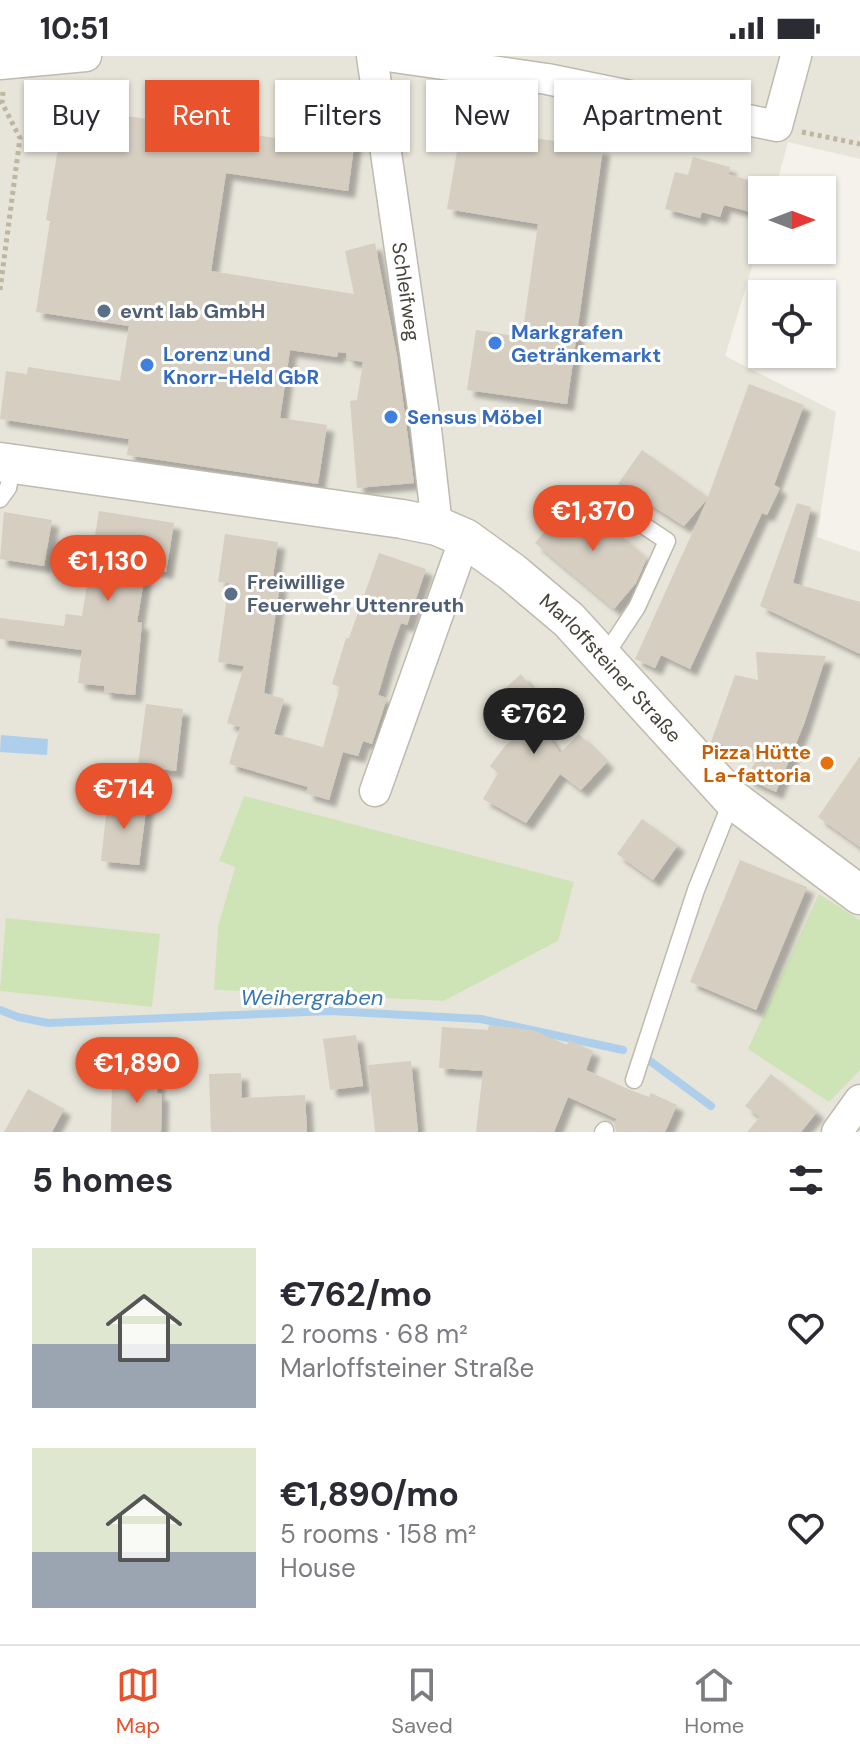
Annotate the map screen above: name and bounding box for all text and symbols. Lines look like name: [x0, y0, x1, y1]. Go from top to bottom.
text: 10:51: [40, 9, 109, 48]
chip: Buy: [24, 80, 129, 152]
chip: Rent: [145, 80, 259, 152]
chip: Filters: [275, 80, 410, 152]
chip: New: [426, 80, 538, 152]
chip: Apartment: [554, 80, 751, 152]
north arrow: [748, 176, 836, 264]
map controls: [748, 176, 836, 368]
street label: Schleifweg: [386, 240, 426, 343]
button: locate: [748, 280, 836, 368]
place label: evnt lab GmbH: [120, 298, 265, 324]
marker: evnt lab GmbH: [95, 302, 113, 320]
place label: Markgrafen Getränkemarkt: [511, 319, 661, 368]
marker: Markgrafen Getränkemarkt: [486, 334, 504, 352]
place label: Lorenz und Knorr-Held GbR: [163, 341, 319, 390]
marker: Lorenz und Knorr-Held GbR: [138, 356, 156, 374]
place label: Sensus Möbel: [407, 404, 542, 430]
marker: Sensus Möbel: [382, 408, 400, 426]
pin: €1,370: [528, 485, 658, 553]
text: €1,370: [551, 494, 635, 528]
pin: €1,130: [43, 535, 173, 603]
text: €1,130: [68, 544, 148, 578]
place label: Freiwillige Feuerwehr Uttenreuth: [247, 569, 464, 618]
marker: Freiwillige Feuerwehr Uttenreuth: [222, 585, 240, 603]
street label: Marloffsteiner Straße: [534, 588, 687, 748]
pin: €762: [487, 688, 581, 756]
text: €762: [501, 697, 567, 731]
place label: Pizza Hütte La-fattoria: [702, 739, 811, 788]
marker: Pizza Hütte La-fattoria: [818, 754, 836, 772]
pin: €714: [77, 763, 171, 831]
text: €714: [93, 772, 155, 806]
water label: Weihergraben: [241, 983, 383, 1012]
pin: €1,890: [72, 1037, 202, 1105]
text: €1,890: [93, 1046, 181, 1080]
text: 5 homes: [32, 1158, 173, 1203]
icon: filters: [784, 1158, 828, 1202]
text: €762/mo: [280, 1272, 432, 1317]
icon: home: [96, 1280, 192, 1376]
icon: heart: [784, 1306, 828, 1350]
text: 2 rooms · 68 m²: [280, 1317, 468, 1351]
text: Marloffsteiner Straße: [280, 1351, 534, 1385]
text: €1,890/mo: [280, 1472, 459, 1517]
icon: home: [96, 1480, 192, 1576]
icon: heart: [784, 1506, 828, 1550]
text: 5 rooms · 158 m²: [280, 1517, 476, 1551]
text: House: [280, 1551, 356, 1585]
tab: Map: [116, 1663, 160, 1740]
tab: Saved: [391, 1663, 453, 1740]
tab: Home: [684, 1663, 744, 1740]

